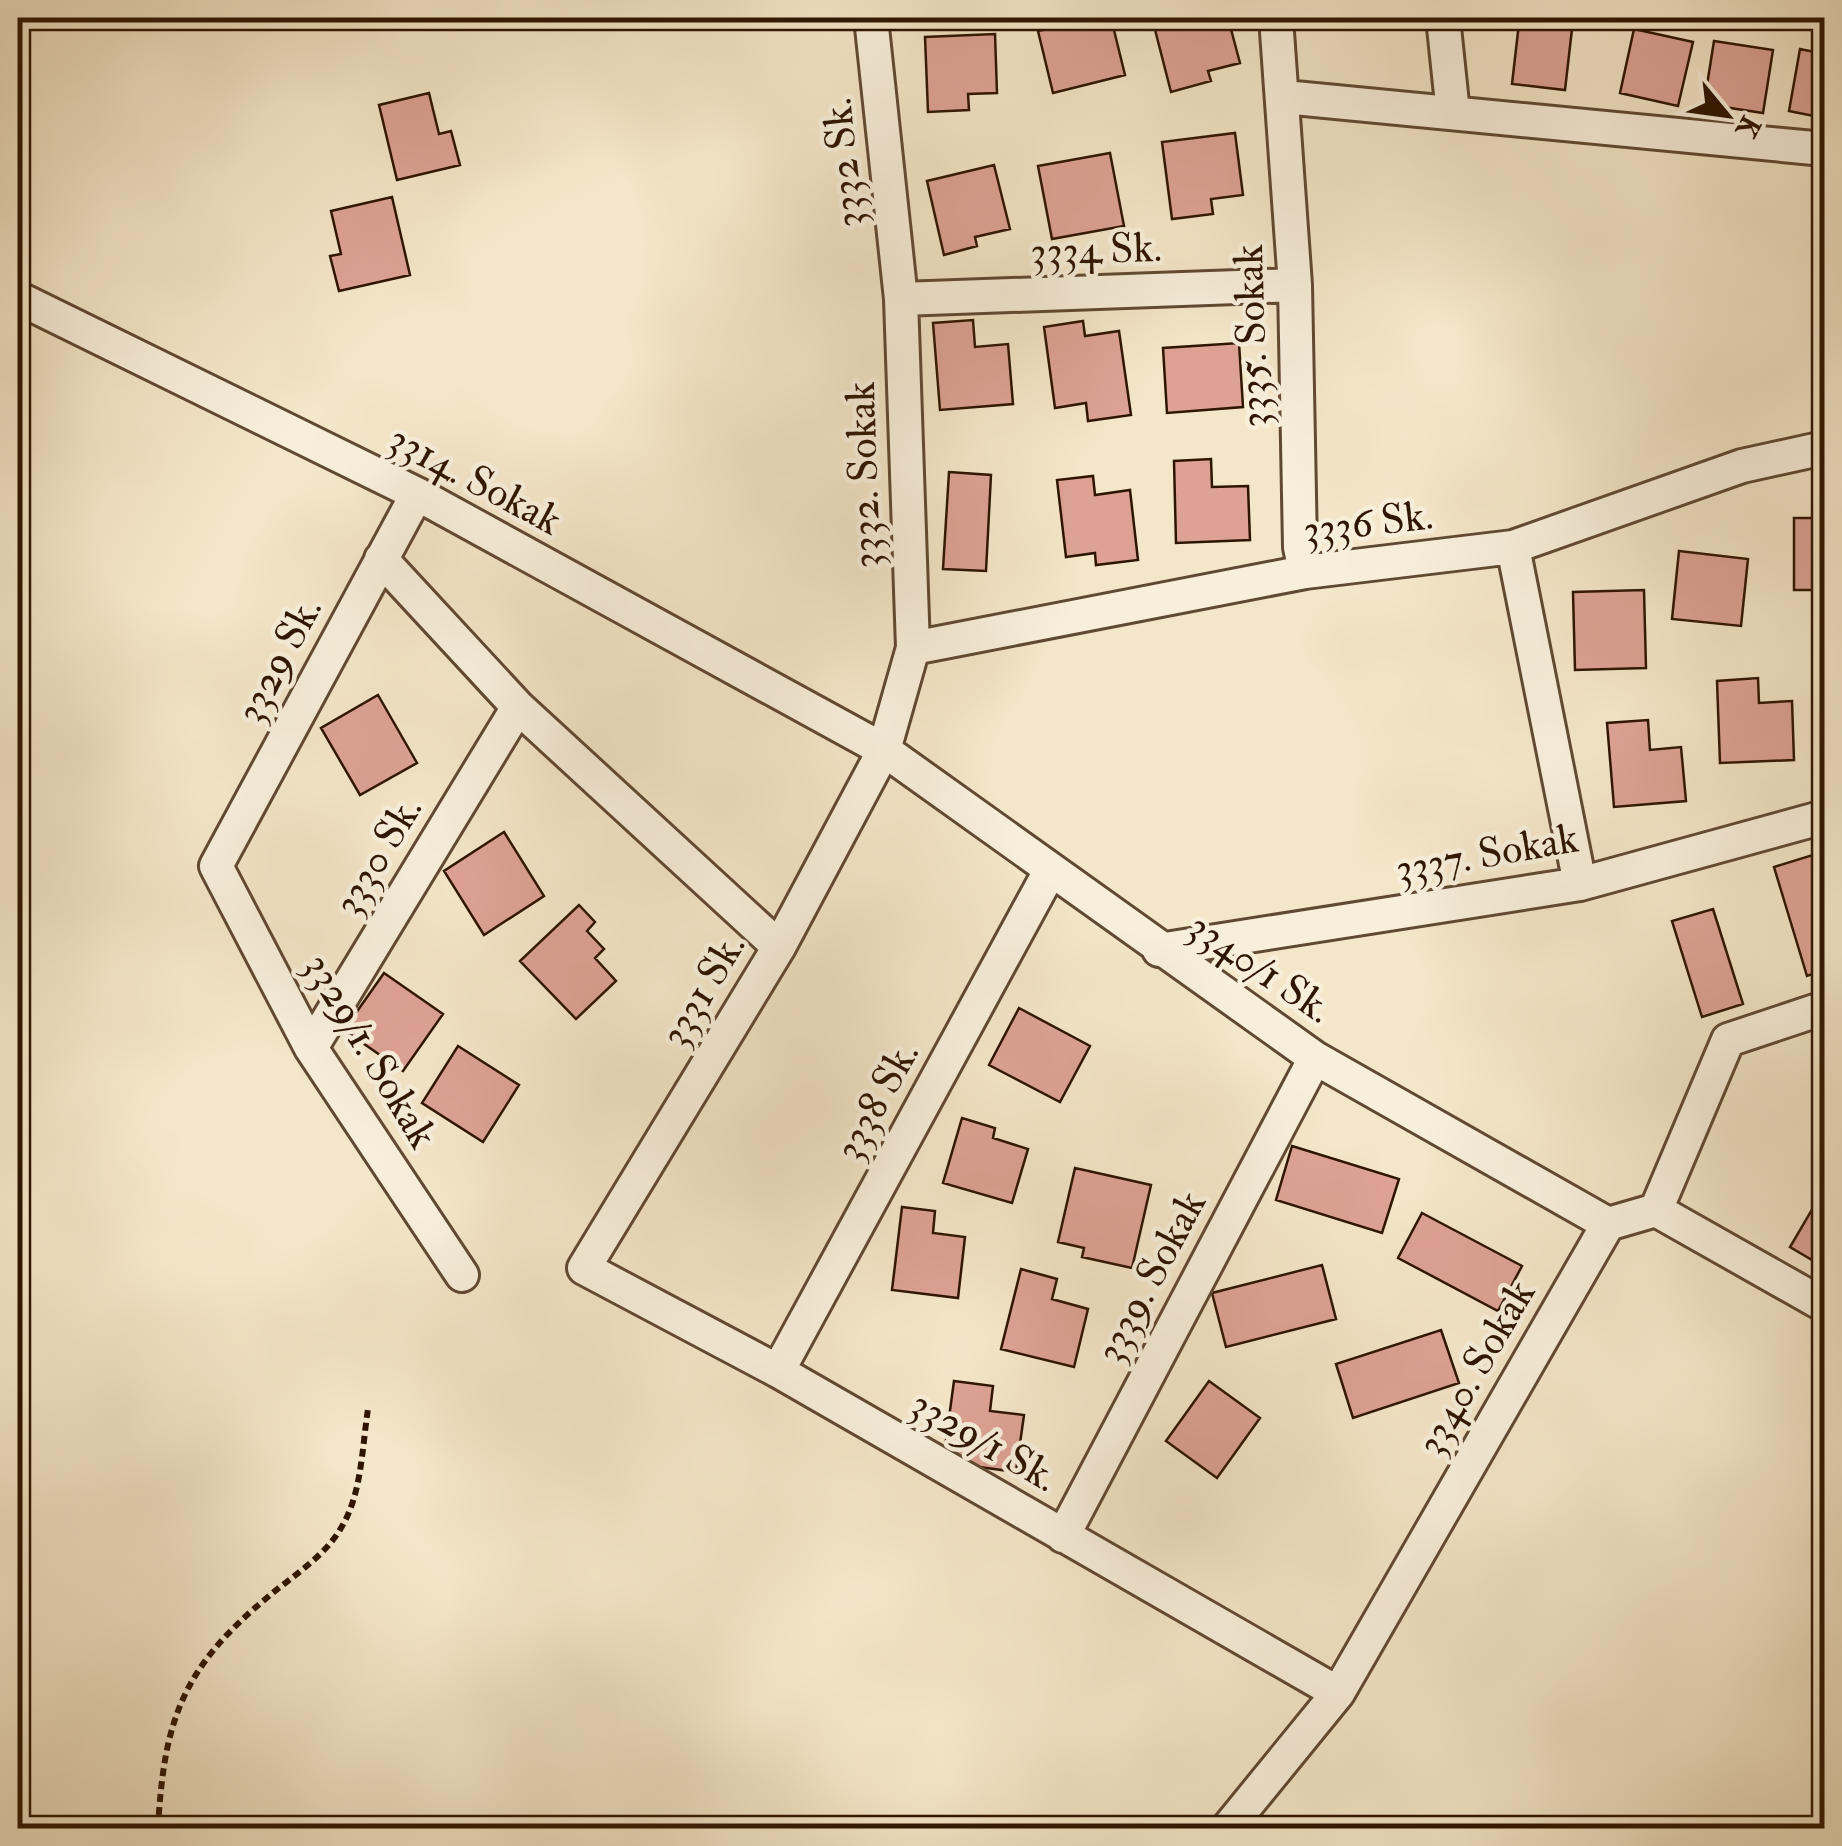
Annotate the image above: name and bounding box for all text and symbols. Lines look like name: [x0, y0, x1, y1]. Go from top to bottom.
north arrow: [1677, 65, 1777, 165]
street label: 3332 Sk.: [811, 96, 877, 230]
text: K: [1727, 109, 1768, 145]
street label: 3334 Sk.: [1029, 222, 1163, 278]
street label: 3335. Sokak: [1223, 243, 1281, 429]
street label: 3332. Sokak: [835, 381, 893, 569]
street label: 3314. Sokak: [380, 413, 570, 547]
street label: 3336 Sk.: [1300, 489, 1436, 557]
street label: 3329 Sk.: [224, 588, 334, 732]
street label: 3330 Sk.: [322, 787, 434, 925]
street label: 3337. Sokak: [1392, 812, 1582, 896]
street label: 3340/1 Sk.: [1178, 901, 1342, 1035]
street label: 3331 Sk.: [649, 924, 757, 1056]
street label: 3329/1. Sokak: [291, 944, 449, 1158]
street label: 3338 Sk.: [823, 1032, 931, 1170]
street label: 3339. Sokak: [1084, 1182, 1218, 1372]
street label: 3340. Sokak: [1405, 1271, 1547, 1465]
street label: 3329/1 Sk.: [901, 1378, 1067, 1504]

